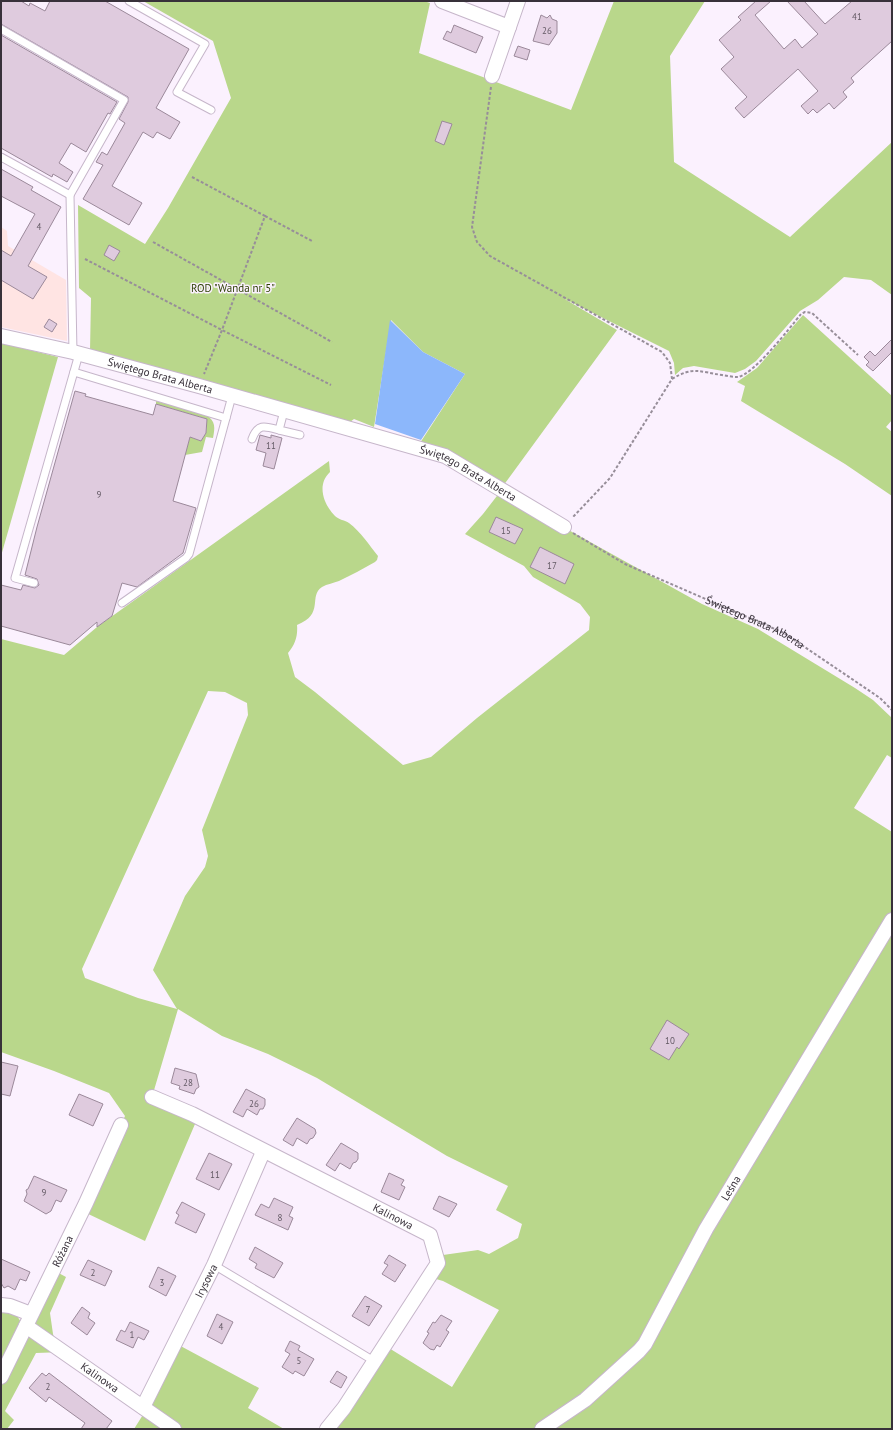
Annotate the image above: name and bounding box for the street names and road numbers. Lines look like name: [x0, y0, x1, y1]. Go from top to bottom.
street label: Świętego Brata Alberta: [106, 355, 214, 397]
street label: Świętego Brata Alberta: [418, 442, 519, 504]
street label: Świętego Brata Alberta: [703, 593, 807, 652]
street label: Leśna: [718, 1173, 744, 1203]
street label: Kalinowa: [371, 1200, 416, 1232]
street label: Różana: [49, 1233, 76, 1269]
street label: Irysowa: [192, 1262, 220, 1300]
street label: Kalinowa: [78, 1359, 122, 1396]

